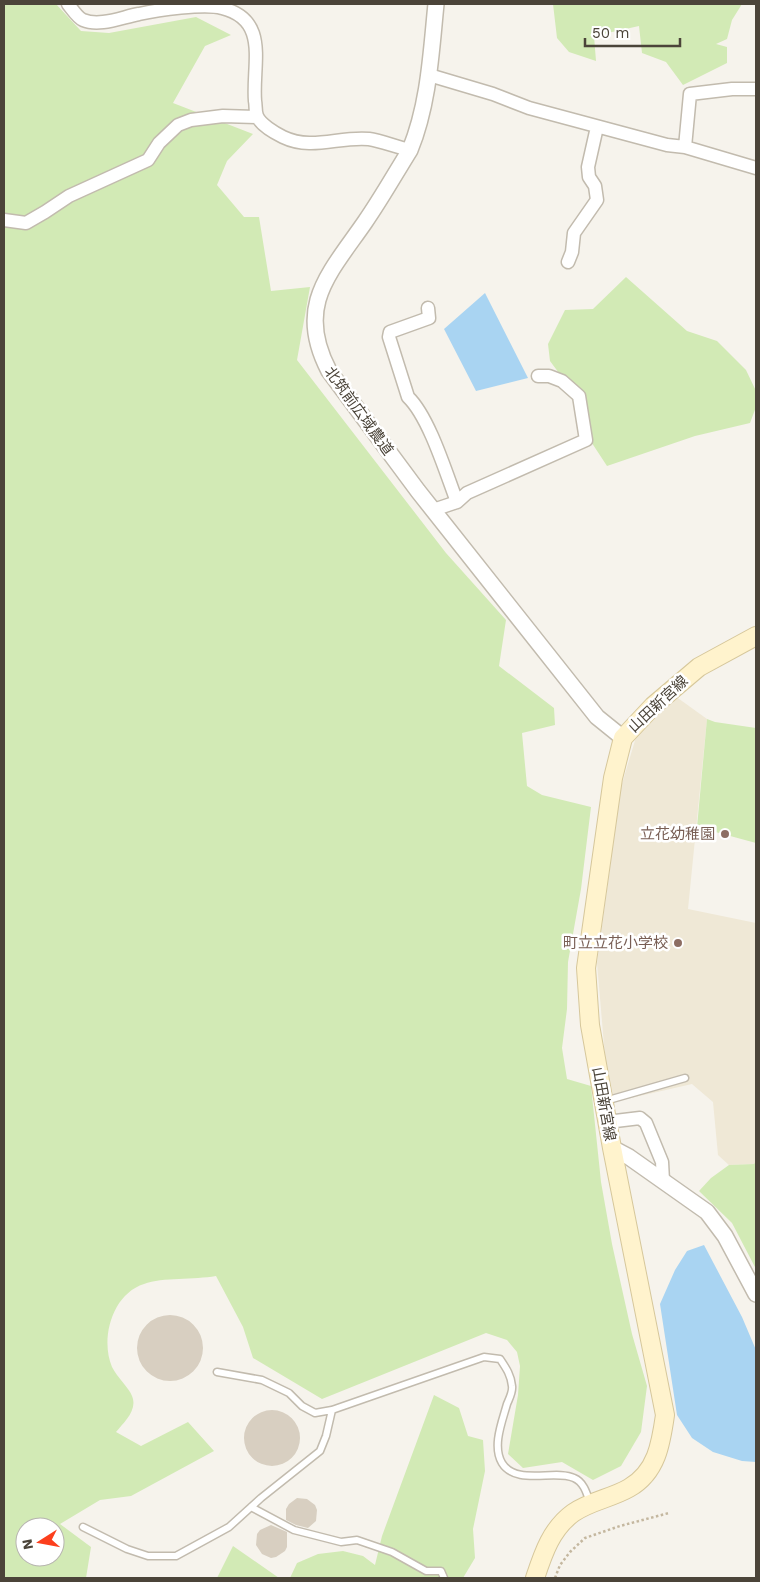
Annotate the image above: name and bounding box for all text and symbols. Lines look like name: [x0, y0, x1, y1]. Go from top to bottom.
scale bar: [585, 15, 680, 47]
text: 50 m: [592, 24, 629, 42]
street label: 北筑前広域農道: [321, 363, 397, 459]
street label: 山田新宮線: [624, 672, 692, 736]
place label: 立花幼稚園: [640, 825, 715, 843]
marker: 立花幼稚園: [719, 828, 731, 840]
place label: 町立立花小学校: [563, 934, 668, 952]
marker: 町立立花小学校: [672, 937, 684, 949]
street label: 山田新宮線: [589, 1065, 619, 1143]
north arrow: [15, 1517, 65, 1567]
text: N: [18, 1538, 36, 1551]

